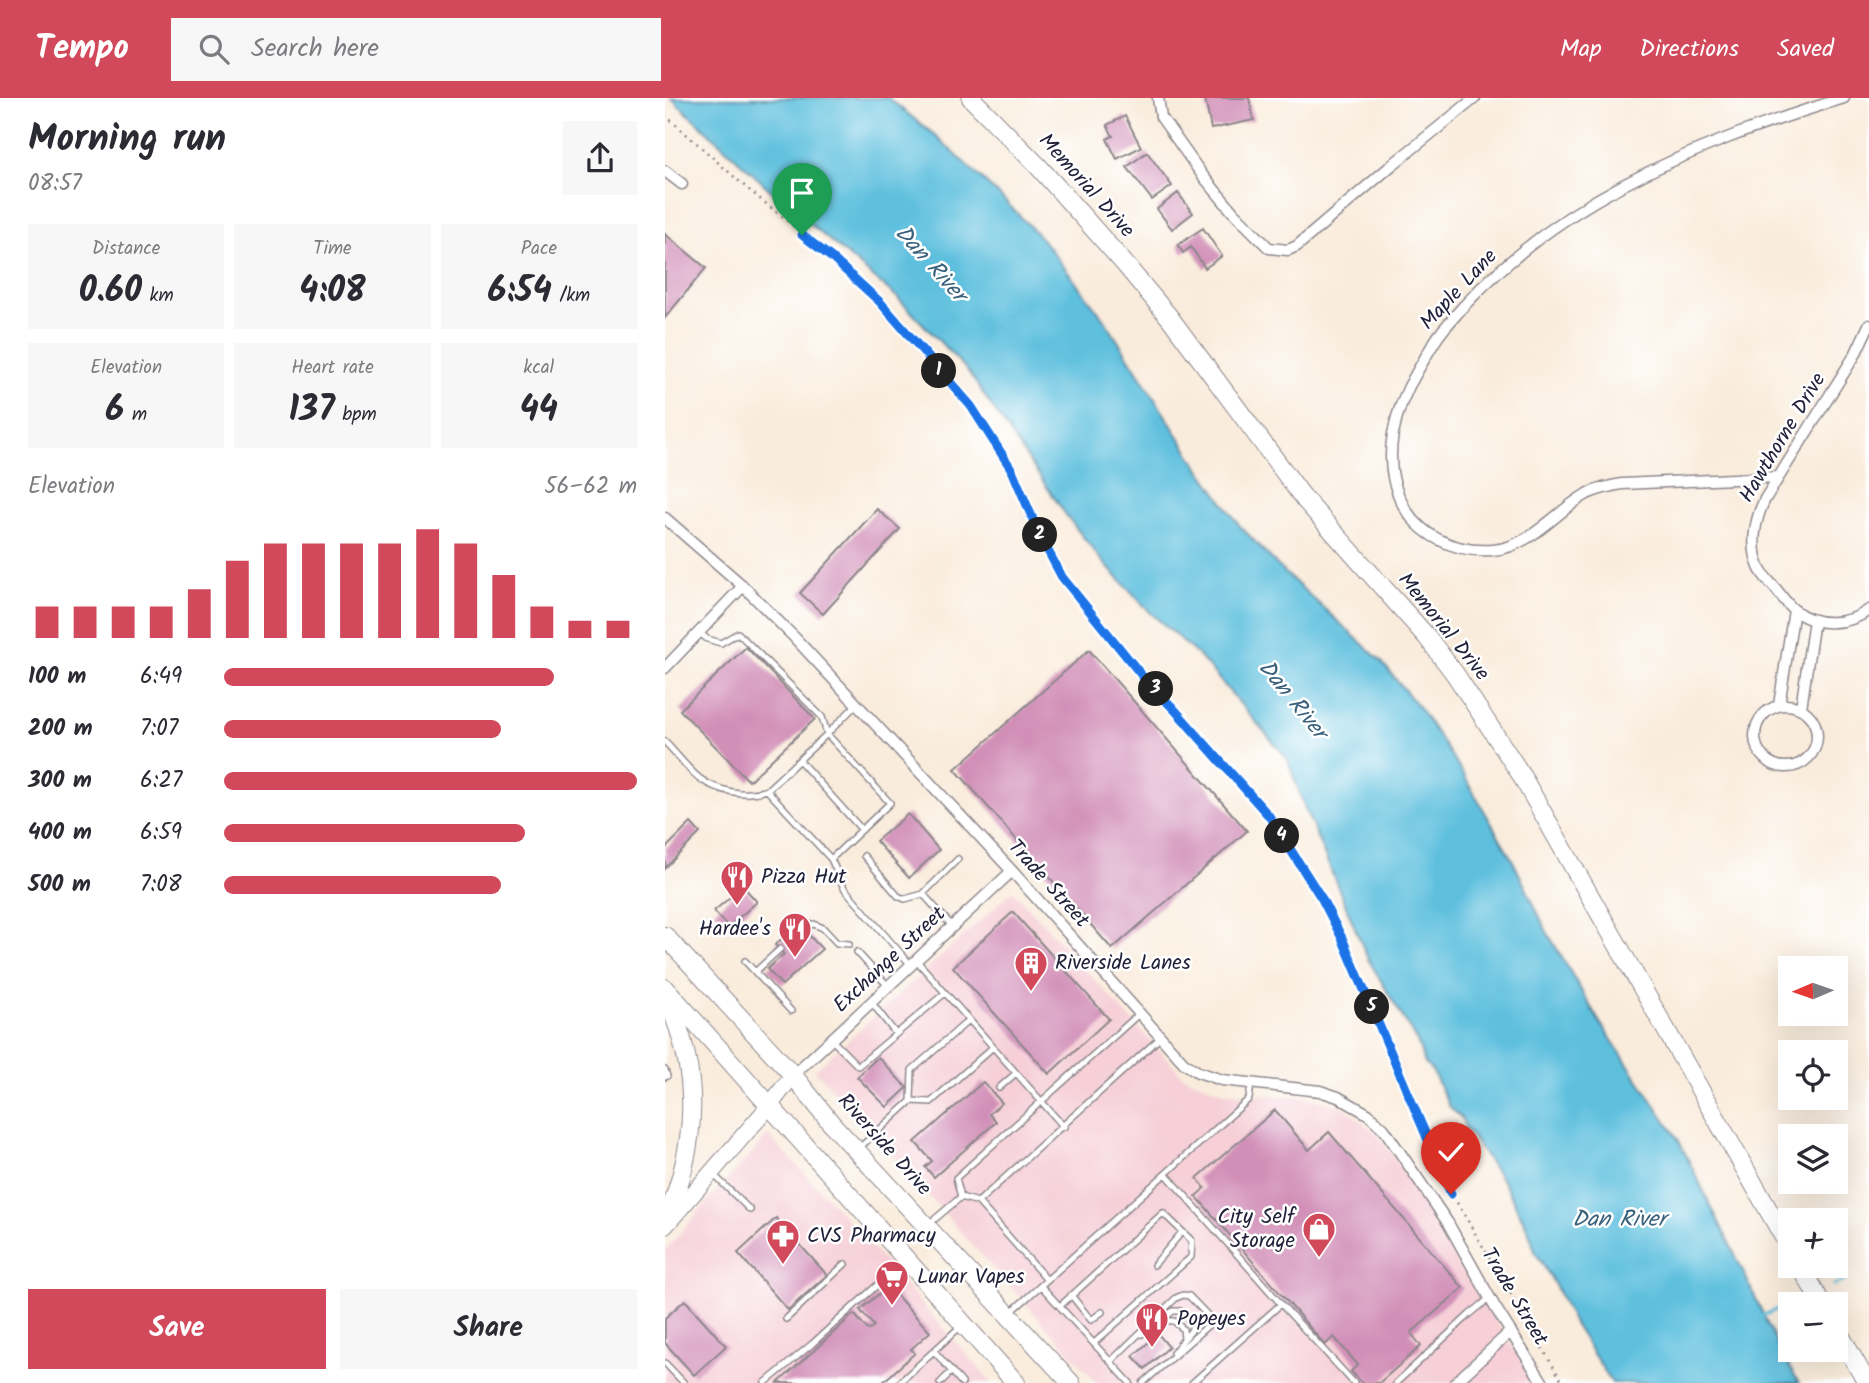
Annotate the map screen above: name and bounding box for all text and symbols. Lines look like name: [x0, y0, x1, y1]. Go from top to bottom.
search box: [171, 18, 661, 81]
text: Tempo: [35, 23, 129, 76]
text: Search here: [251, 28, 379, 70]
icon: search: [195, 30, 233, 68]
text: Map: [1560, 30, 1602, 69]
text: Directions: [1640, 30, 1739, 69]
text: Saved: [1777, 30, 1834, 69]
text: Morning run: [28, 110, 226, 170]
button: share: [563, 121, 637, 195]
street label: Memorial Drive: [1030, 126, 1143, 246]
pin: [772, 163, 832, 235]
text: 08:57: [28, 166, 82, 202]
icon: arrive: [783, 174, 821, 212]
water label: Dan River: [885, 217, 978, 314]
text: Distance: [92, 234, 160, 264]
text: Time: [313, 234, 352, 264]
text: Pace: [521, 234, 557, 264]
street label: Maple Lane: [1412, 241, 1506, 338]
text: 0.60: [79, 264, 142, 320]
text: 4:08: [299, 264, 366, 320]
text: 6:54: [487, 264, 552, 320]
text: km: [142, 281, 174, 311]
text: /km: [552, 281, 590, 311]
text: Elevation: [90, 353, 162, 383]
text: Heart rate: [291, 353, 374, 383]
text: kcal: [523, 353, 554, 383]
pin: 1: [921, 354, 957, 388]
text: 1: [936, 355, 941, 385]
street label: Hawthorne Drive: [1731, 366, 1835, 509]
text: 6: [105, 383, 124, 439]
text: 137: [288, 383, 335, 439]
text: 44: [520, 383, 558, 439]
text: m: [124, 400, 147, 430]
text: bpm: [335, 400, 377, 430]
text: Elevation: [28, 469, 115, 505]
text: 56–62 m: [544, 469, 637, 505]
pin: 2: [1023, 518, 1057, 552]
text: 2: [1034, 519, 1045, 549]
street label: Memorial Drive: [1389, 566, 1498, 689]
water label: Dan River: [1249, 652, 1338, 751]
text: 100 m: [28, 659, 86, 695]
text: 6:49: [140, 659, 182, 695]
pin: 3: [1139, 672, 1173, 706]
text: 3: [1150, 673, 1161, 703]
text: 200 m: [28, 711, 93, 747]
text: 7:07: [140, 711, 178, 747]
text: 300 m: [28, 763, 92, 799]
text: 6:27: [140, 763, 182, 799]
text: 400 m: [28, 815, 92, 851]
text: 6:59: [140, 815, 182, 851]
pin: 4: [1265, 818, 1299, 854]
text: 4: [1276, 820, 1287, 850]
street label: Trade Street: [999, 832, 1098, 936]
restaurant icon: Pizza Hut: [718, 858, 756, 907]
place label: Pizza Hut: [761, 861, 847, 894]
text: 500 m: [28, 867, 91, 903]
text: 7:08: [140, 867, 182, 903]
street label: Exchange Street: [826, 898, 955, 1021]
restaurant icon: Hardee's: [776, 910, 814, 959]
place label: Hardee's: [699, 913, 771, 946]
building icon: Riverside Lanes: [1012, 944, 1050, 993]
place label: Riverside Lanes: [1055, 947, 1191, 980]
north arrow: [1778, 956, 1848, 1026]
map controls: [1778, 956, 1848, 1362]
pin: 5: [1355, 990, 1389, 1024]
text: 5: [1367, 991, 1376, 1021]
button: locate: [1778, 1040, 1848, 1110]
street label: Riverside Drive: [829, 1086, 940, 1204]
pin: [1421, 1122, 1481, 1194]
button: layers: [1778, 1124, 1848, 1194]
icon: check: [1432, 1133, 1470, 1171]
place label: City Self Storage: [1217, 1201, 1297, 1258]
water label: Dan River: [1572, 1202, 1670, 1238]
button: +: [1778, 1208, 1848, 1278]
shop icon: City Self Storage: [1300, 1210, 1338, 1259]
pharmacy icon: CVS Pharmacy: [764, 1217, 802, 1266]
place label: CVS Pharmacy: [807, 1220, 936, 1253]
street label: Trade Street: [1472, 1242, 1557, 1353]
supermarket icon: Lunar Vapes: [873, 1258, 911, 1307]
place label: Lunar Vapes: [917, 1261, 1024, 1294]
button: Save: [28, 1289, 326, 1369]
button: Share: [340, 1289, 637, 1369]
button: −: [1778, 1292, 1848, 1362]
restaurant icon: Popeyes: [1133, 1300, 1171, 1349]
place label: Popeyes: [1177, 1303, 1246, 1336]

